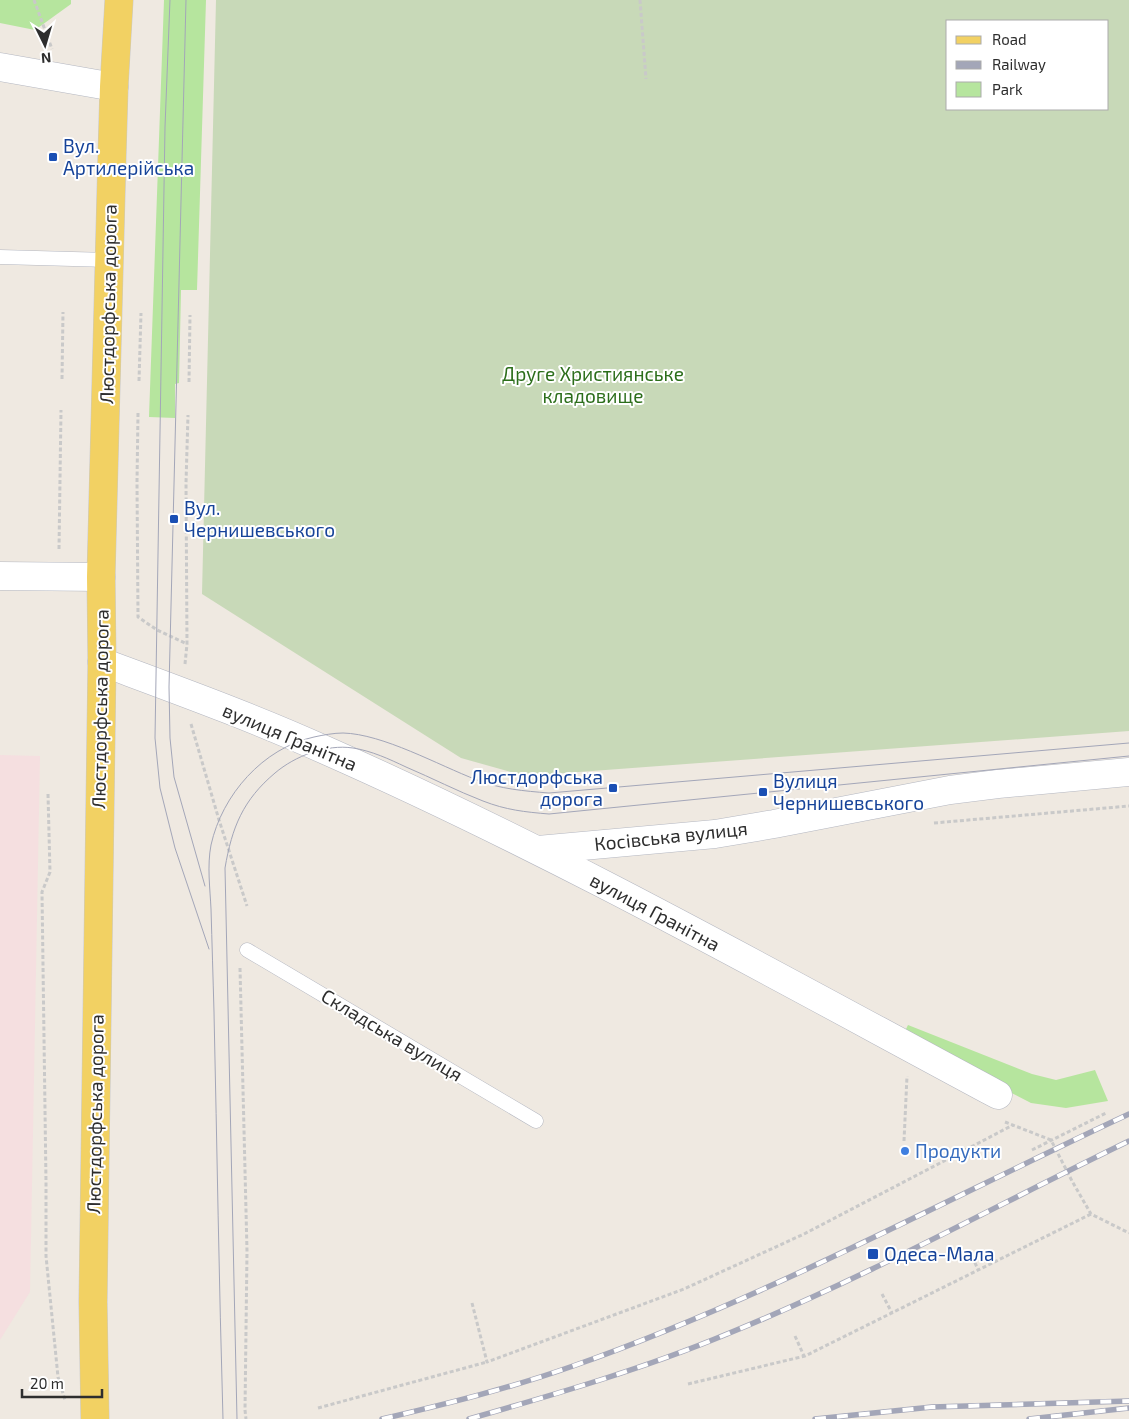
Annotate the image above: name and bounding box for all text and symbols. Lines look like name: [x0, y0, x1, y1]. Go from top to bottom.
north arrow: [20, 20, 70, 70]
legend: [946, 20, 1109, 110]
text: Road: [992, 30, 1027, 48]
text: N: [40, 50, 52, 67]
text: Railway: [992, 55, 1046, 73]
text: Park: [992, 80, 1023, 98]
place label: Вул. Артилерійська: [63, 134, 194, 179]
marker: Вул. Артилерійська: [47, 151, 59, 163]
street label: Люстдорфська дорога: [94, 204, 121, 404]
park label: Друге Християнське кладовище: [502, 362, 684, 407]
place label: Вул. Чернишевського: [184, 496, 335, 541]
marker: Вул. Чернишевського: [168, 513, 180, 525]
street label: Люстдорфська дорога: [86, 609, 113, 809]
street label: вулиця Гранітна: [219, 698, 361, 776]
place label: Люстдорфська дорога: [470, 765, 603, 810]
place label: Вулиця Чернишевського: [773, 769, 924, 814]
marker: Люстдорфська дорога: [607, 782, 619, 794]
marker: Вулиця Чернишевського: [757, 786, 769, 798]
street label: Косівська вулиця: [593, 816, 749, 856]
street label: вулиця Гранітна: [586, 868, 724, 956]
street label: Складська вулиця: [317, 983, 467, 1087]
street label: Люстдорфська дорога: [81, 1014, 108, 1214]
place label: Продукти: [915, 1139, 1001, 1163]
marker: Продукти: [899, 1145, 911, 1157]
place label: Одеса-Мала: [884, 1242, 995, 1265]
marker: Одеса-Мала: [866, 1247, 880, 1261]
scale bar: [22, 1366, 102, 1398]
text: 20 m: [30, 1374, 64, 1392]

